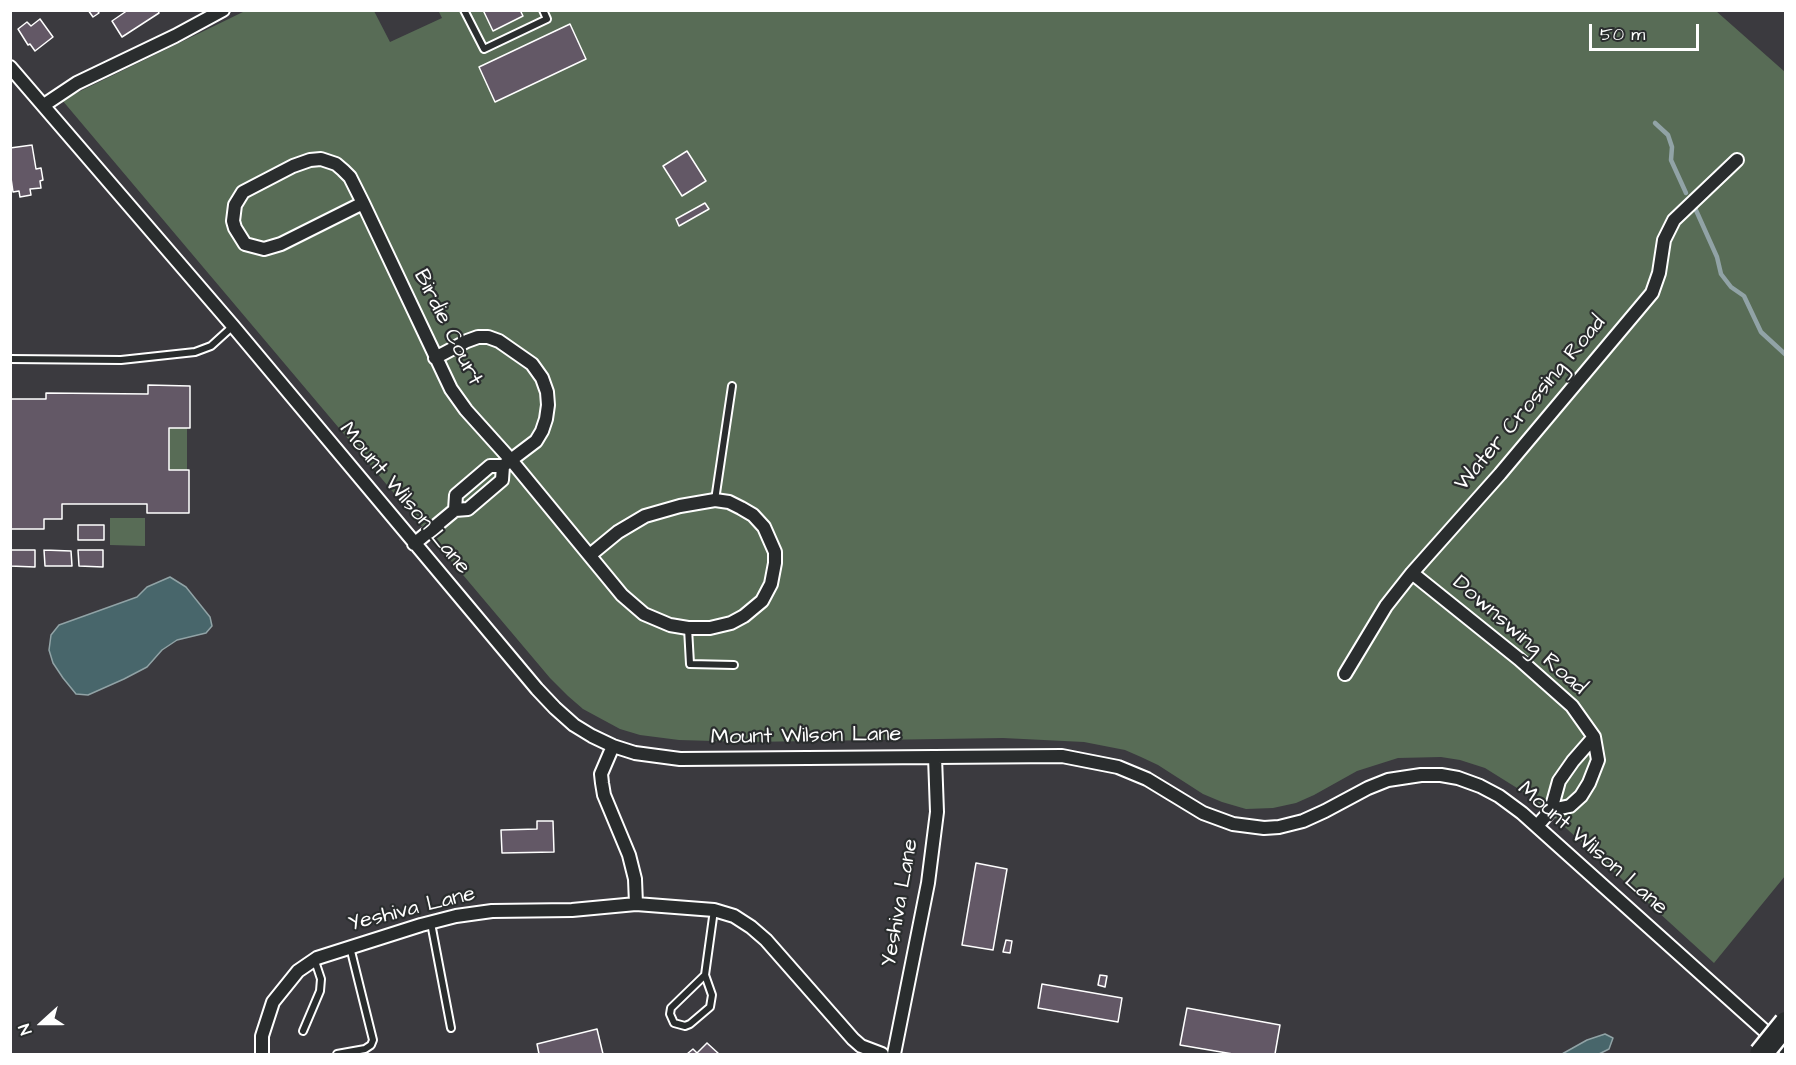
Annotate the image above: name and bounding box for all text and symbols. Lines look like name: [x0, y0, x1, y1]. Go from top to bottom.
scale bar: [1592, 12, 1702, 50]
text: 50 m: [1600, 22, 1645, 47]
street label: Birdie Court: [407, 266, 487, 390]
street label: Water Crossing Road: [1450, 311, 1612, 497]
street label: Mount Wilson Lane: [333, 418, 475, 580]
street label: Downswing Road: [1446, 571, 1592, 701]
street label: Mount Wilson Lane: [711, 722, 901, 752]
street label: Mount Wilson Lane: [1511, 777, 1673, 921]
street label: Yeshiva Lane: [877, 837, 925, 969]
street label: Yeshiva Lane: [346, 882, 478, 938]
north arrow: [12, 993, 72, 1053]
text: N: [13, 1021, 37, 1038]

